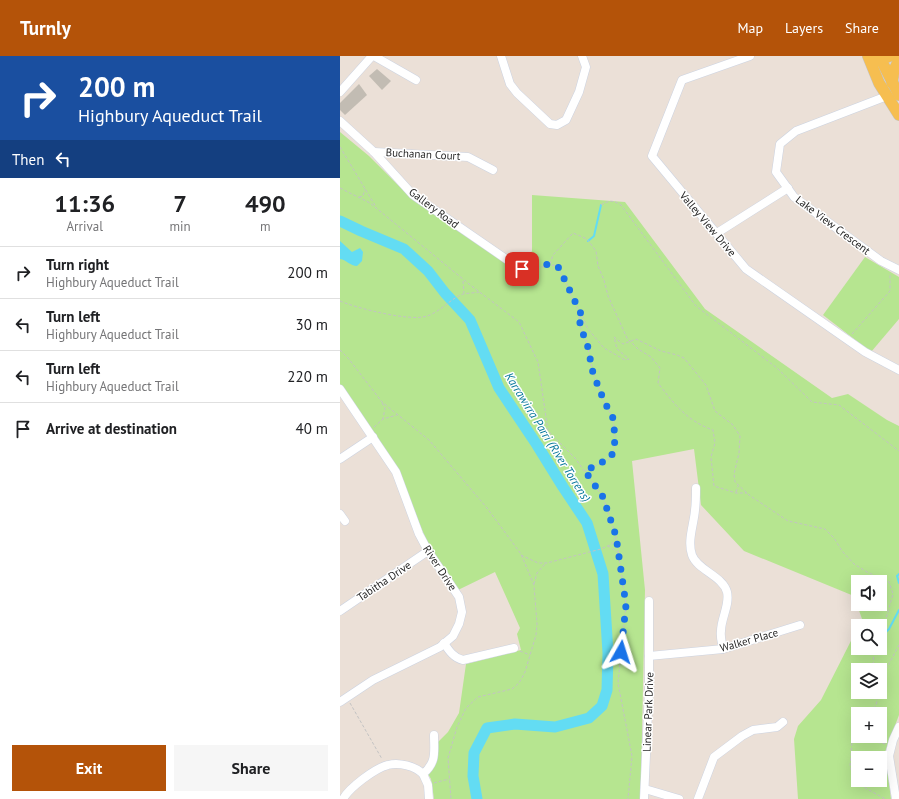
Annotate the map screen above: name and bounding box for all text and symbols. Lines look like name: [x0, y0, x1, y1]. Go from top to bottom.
text: Turnly: [20, 16, 71, 40]
text: Map: [737, 19, 763, 37]
text: Layers: [785, 19, 823, 37]
text: Share: [845, 19, 879, 37]
text: 200 m: [78, 68, 155, 105]
icon: right: [12, 72, 64, 124]
text: Highbury Aqueduct Trail: [78, 104, 262, 127]
street label: Buchanan Court: [385, 145, 461, 163]
icon: left: [52, 148, 74, 170]
text: Then: [12, 150, 44, 169]
street label: Gallery Road: [406, 185, 462, 231]
text: 11:36: [54, 188, 115, 219]
text: 7: [173, 188, 187, 219]
text: 490: [245, 188, 286, 219]
street label: Valley View Drive: [676, 188, 739, 260]
street label: Lake View Crescent: [793, 192, 873, 258]
text: Arrival: [67, 218, 103, 235]
text: min: [169, 218, 191, 235]
text: m: [260, 218, 271, 235]
pin: [505, 252, 539, 286]
text: Turn right: [46, 255, 109, 274]
icon: arrive: [511, 258, 533, 280]
icon: right: [12, 262, 34, 284]
text: 200 m: [287, 263, 328, 282]
text: Highbury Aqueduct Trail: [46, 274, 179, 291]
text: Turn left: [46, 307, 100, 326]
icon: left: [12, 314, 34, 336]
text: 30 m: [295, 315, 328, 334]
text: Highbury Aqueduct Trail: [46, 326, 179, 343]
text: Turn left: [46, 359, 100, 378]
icon: left: [12, 366, 34, 388]
text: 220 m: [287, 367, 328, 386]
water label: Karrawirra Parri (River Torrens): [502, 370, 594, 504]
text: Highbury Aqueduct Trail: [46, 378, 179, 395]
icon: arrive: [12, 418, 34, 440]
text: Arrive at destination: [46, 419, 177, 438]
text: 40 m: [295, 419, 328, 438]
street label: River Drive: [420, 543, 460, 594]
street label: Tabitha Drive: [354, 558, 414, 604]
map controls: [851, 575, 887, 787]
button: sound: [851, 575, 887, 611]
button: search: [851, 619, 887, 655]
street label: Walker Place: [718, 625, 780, 655]
position arrow: [600, 631, 642, 673]
button: layers: [851, 663, 887, 699]
street label: Linear Park Drive: [640, 671, 656, 752]
button: +: [851, 707, 887, 743]
button: Exit: [12, 745, 166, 791]
button: Share: [174, 745, 328, 791]
button: −: [851, 751, 887, 787]

